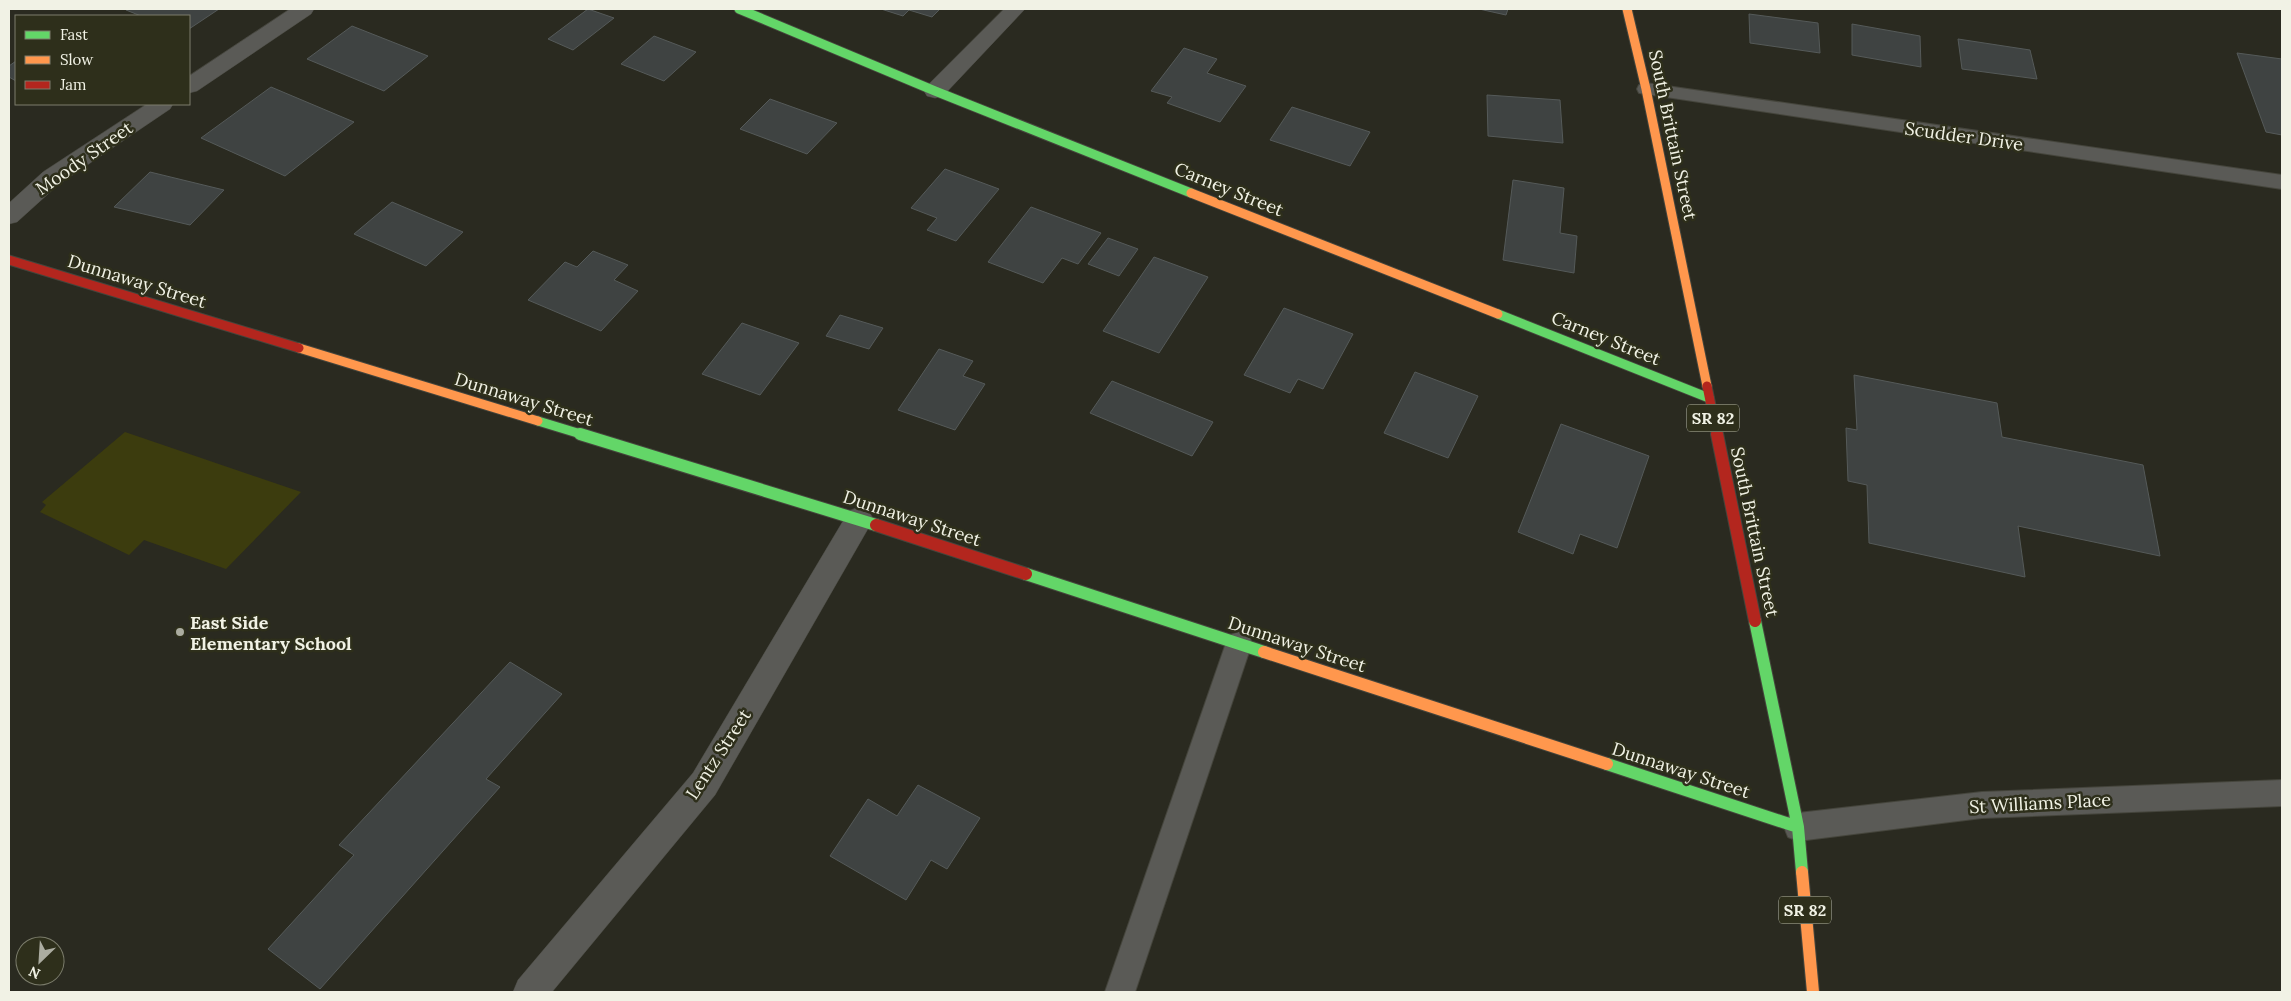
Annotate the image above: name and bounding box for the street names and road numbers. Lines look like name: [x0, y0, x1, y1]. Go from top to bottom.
street label: South Brittain Street: [1644, 48, 1702, 222]
street label: Moody Street: [31, 116, 137, 200]
street label: Scudder Drive: [1903, 116, 2025, 156]
street label: Carney Street: [1171, 157, 1287, 221]
street label: Dunnaway Street: [65, 249, 209, 313]
street label: Carney Street: [1548, 306, 1664, 370]
street label: Dunnaway Street: [452, 367, 596, 431]
road number: SR 82: [1687, 404, 1739, 432]
street label: South Brittain Street: [1726, 445, 1784, 619]
street label: Dunnaway Street: [840, 485, 984, 551]
street label: Dunnaway Street: [1225, 611, 1369, 677]
street label: Lentz Street: [680, 705, 756, 803]
street label: Dunnaway Street: [1609, 737, 1753, 803]
street label: St Williams Place: [1968, 788, 2112, 818]
road number: SR 82: [1779, 896, 1831, 924]

